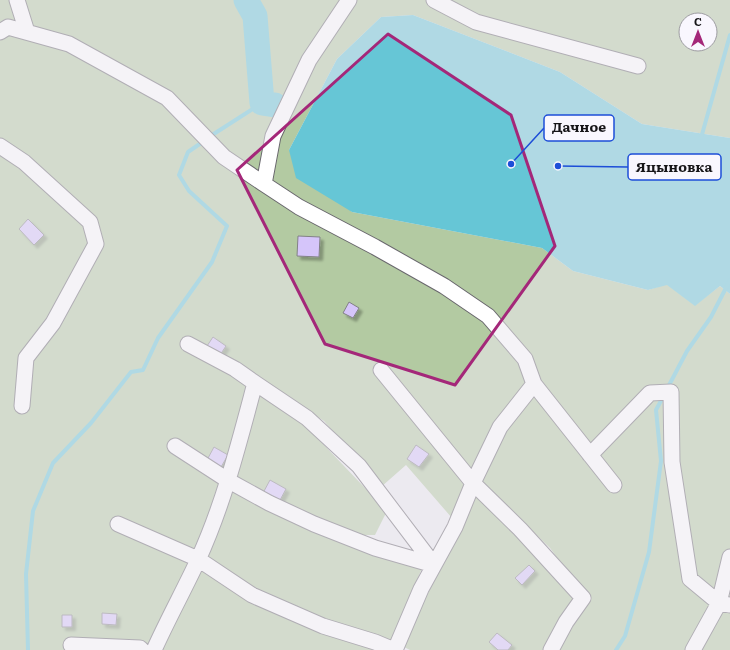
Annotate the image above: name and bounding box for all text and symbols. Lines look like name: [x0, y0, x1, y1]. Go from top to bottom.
north arrow: [678, 12, 718, 52]
text: С: [694, 13, 702, 29]
callout: Дачное: [544, 115, 614, 141]
text: Дачное: [552, 116, 606, 136]
callout: Яцыновка: [628, 154, 721, 180]
text: Яцыновка: [635, 156, 713, 176]

